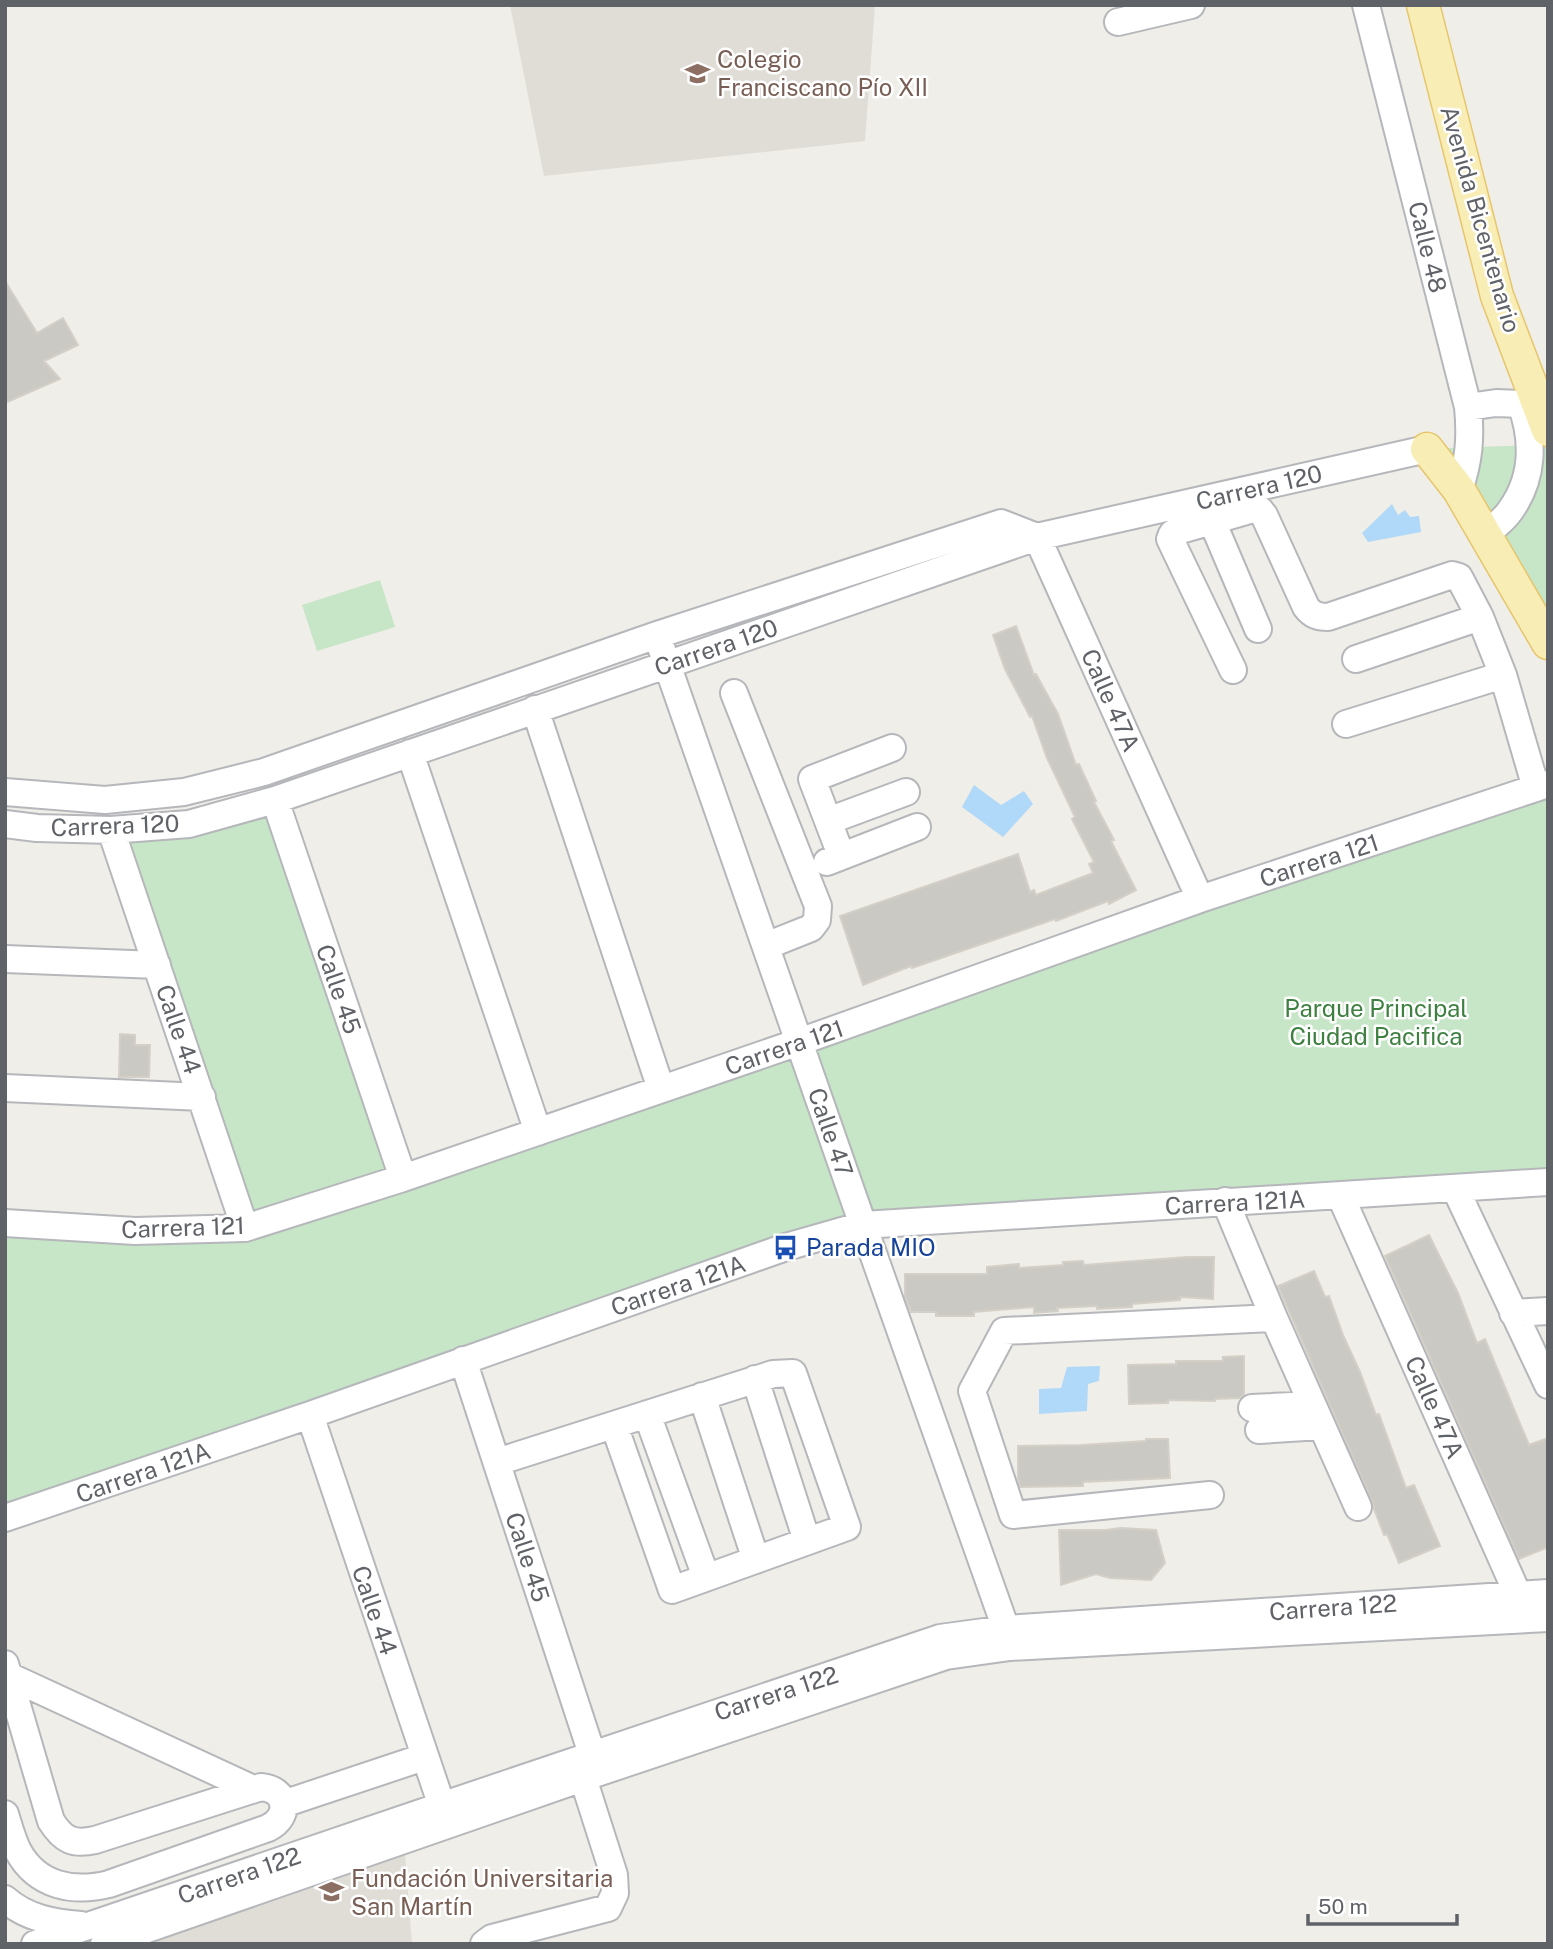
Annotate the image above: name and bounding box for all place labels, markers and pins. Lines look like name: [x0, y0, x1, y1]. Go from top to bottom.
place label: Colegio Franciscano Pío XII: [717, 45, 928, 101]
school or university icon: Colegio Franciscano Pío XII: [683, 59, 711, 87]
bus stop icon: Parada MIO: [772, 1233, 800, 1261]
place label: Parada MIO: [806, 1233, 936, 1261]
place label: Fundación Universitaria San Martín: [351, 1864, 613, 1920]
school or university icon: Fundación Universitaria San Martín: [317, 1878, 345, 1906]

